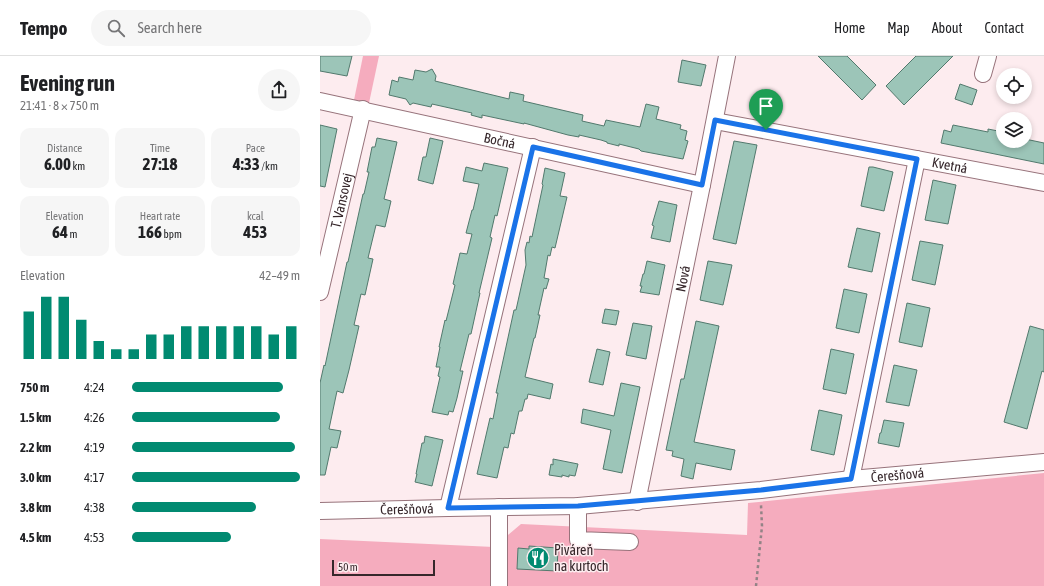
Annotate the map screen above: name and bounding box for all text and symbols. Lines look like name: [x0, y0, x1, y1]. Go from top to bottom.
search box: [91, 10, 371, 46]
text: Tempo: [20, 17, 67, 39]
icon: search: [105, 17, 127, 39]
text: Search here: [137, 19, 202, 36]
text: Home: [834, 20, 865, 36]
text: Map: [887, 20, 910, 36]
text: About: [932, 20, 963, 36]
text: Contact: [985, 20, 1024, 36]
map controls: [996, 68, 1032, 148]
button: locate: [996, 68, 1032, 104]
button: share: [258, 69, 300, 111]
text: Evening run: [20, 70, 115, 96]
pin: [749, 89, 783, 130]
icon: arrive: [755, 95, 777, 117]
text: 21:41 · 8 × 750 m: [20, 98, 99, 113]
button: layers: [996, 112, 1032, 148]
street label: Bočná: [482, 129, 517, 152]
text: Distance: [47, 142, 82, 154]
text: Time: [150, 142, 170, 154]
text: Pace: [246, 142, 265, 154]
text: 6.00: [44, 154, 71, 174]
text: 27:18: [142, 154, 177, 174]
text: 4:33: [233, 154, 260, 174]
street label: Kvetná: [931, 154, 969, 176]
text: km: [71, 160, 85, 172]
text: /km: [260, 160, 278, 172]
street label: T. Vansovej: [327, 171, 356, 230]
text: Elevation: [46, 210, 84, 222]
text: Heart rate: [140, 210, 180, 222]
text: kcal: [247, 210, 264, 222]
text: 64: [52, 222, 68, 242]
text: 166: [138, 222, 162, 242]
text: 453: [243, 222, 267, 242]
text: m: [68, 228, 77, 240]
text: bpm: [162, 228, 182, 240]
street label: Nová: [672, 264, 693, 293]
text: Elevation: [20, 268, 65, 283]
text: 42–49 m: [259, 268, 300, 283]
text: 750 m: [20, 380, 49, 395]
text: 4:24: [84, 380, 105, 395]
text: 1.5 km: [20, 410, 51, 425]
text: 4:26: [84, 410, 105, 425]
text: 2.2 km: [20, 440, 51, 455]
text: 4:19: [84, 440, 105, 455]
street label: Čerešňová: [870, 465, 925, 485]
text: 3.0 km: [20, 470, 51, 485]
text: 4:17: [84, 470, 105, 485]
text: 3.8 km: [20, 500, 51, 515]
text: 4:38: [84, 500, 105, 515]
street label: Čerešňová: [380, 500, 434, 518]
text: 4.5 km: [20, 530, 51, 545]
text: 4:53: [84, 530, 105, 545]
place label: Piváreň na kurtoch: [554, 542, 609, 574]
restaurant icon: Piváreň na kurtoch: [525, 545, 551, 571]
scale bar: [332, 558, 435, 577]
text: 50 m: [338, 561, 358, 573]

